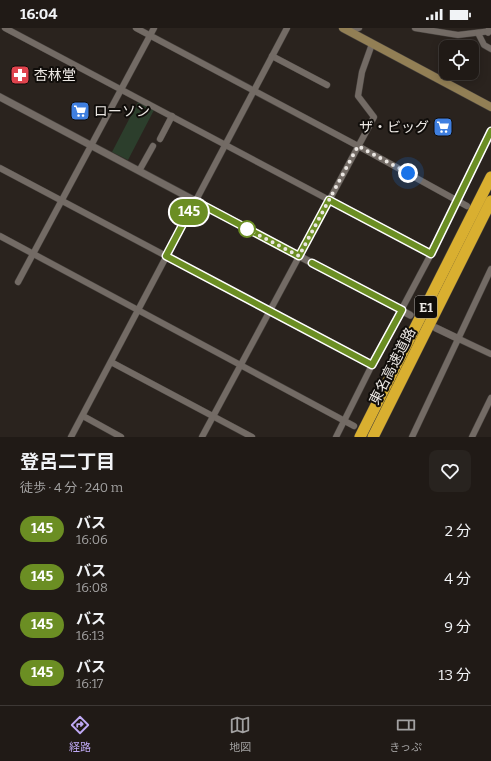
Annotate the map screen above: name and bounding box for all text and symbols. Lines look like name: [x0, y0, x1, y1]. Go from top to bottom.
text: 16:04: [20, 5, 58, 23]
map controls: [439, 40, 479, 80]
button: locate: [439, 40, 479, 80]
pharmacy icon: 杏林堂: [9, 64, 31, 86]
place label: 杏林堂: [34, 67, 76, 84]
supermarket icon: ローソン: [69, 100, 91, 122]
place label: ローソン: [94, 103, 150, 120]
supermarket icon: ザ・ビッグ: [432, 116, 454, 138]
place label: ザ・ビッグ: [359, 119, 429, 136]
your location: [398, 163, 418, 183]
line badge: 145: [166, 199, 212, 225]
text: 145: [178, 203, 200, 220]
unlabelled marker: [238, 220, 256, 238]
road number: E1: [415, 296, 437, 318]
street label: 東名高速道路: [366, 325, 419, 408]
text: 登呂二丁目: [20, 450, 115, 473]
button: heart: [429, 450, 471, 492]
text: 徒歩 · 4 分 · 240 m: [20, 480, 123, 495]
text: バス: [76, 514, 106, 532]
text: 145: [31, 520, 53, 537]
text: 2 分: [445, 522, 471, 540]
text: 16:06: [76, 532, 108, 547]
text: バス: [76, 562, 106, 580]
text: 145: [31, 568, 53, 585]
text: 4 分: [444, 570, 471, 588]
text: 16:08: [76, 580, 108, 595]
text: バス: [76, 610, 106, 628]
text: 145: [31, 616, 53, 633]
text: 9 分: [444, 618, 471, 636]
text: 16:13: [76, 628, 104, 643]
text: バス: [76, 658, 106, 676]
text: 145: [31, 664, 53, 681]
text: 13 分: [438, 666, 471, 684]
text: 16:17: [76, 676, 103, 691]
tab: 経路: [69, 714, 91, 754]
tab: 地図: [229, 714, 251, 754]
tab: きっぷ: [389, 714, 422, 754]

